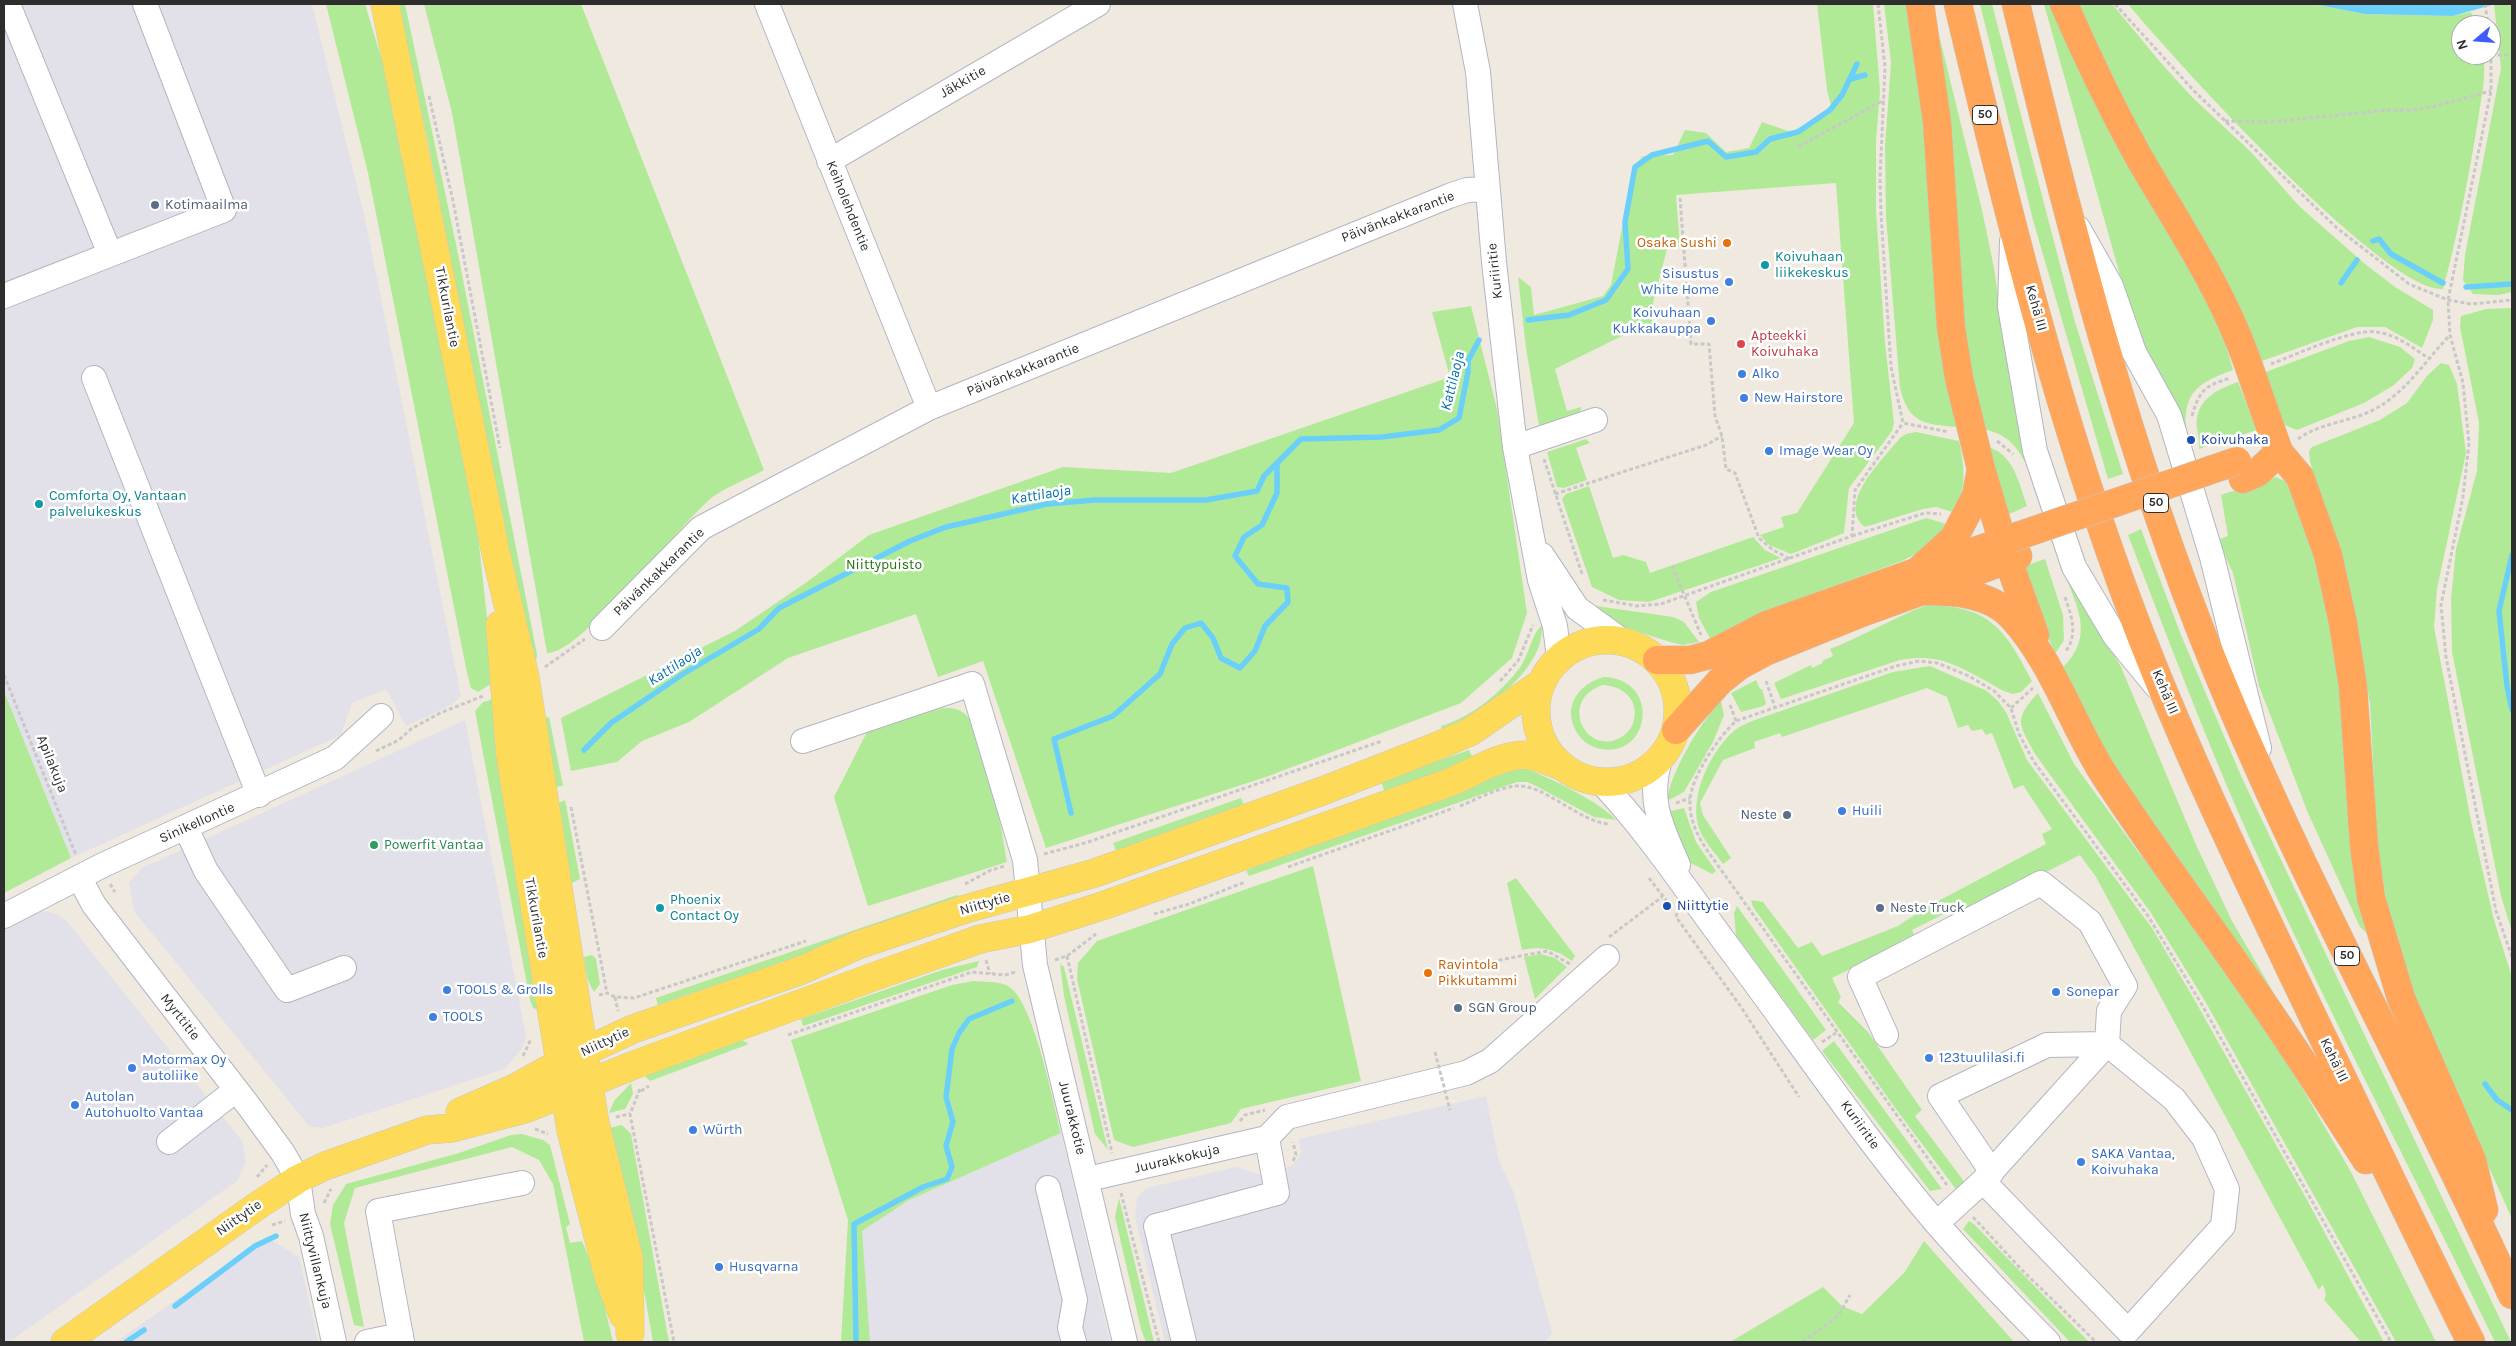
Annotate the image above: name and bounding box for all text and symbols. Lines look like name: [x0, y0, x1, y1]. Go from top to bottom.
north arrow: [2451, 15, 2501, 65]
text: N: [2453, 37, 2472, 52]
street label: Jäkkitie: [937, 62, 989, 102]
road number: 50: [1972, 106, 1998, 124]
street label: Keiholehdentie: [822, 158, 874, 254]
street label: Päivänkakkarantie: [1339, 188, 1457, 246]
place label: Kotimaailma: [165, 197, 248, 213]
marker: Kotimaailma: [149, 199, 161, 211]
place label: Osaka Sushi: [1637, 235, 1717, 251]
marker: Osaka Sushi: [1721, 237, 1733, 249]
street label: Kuriiritie: [1484, 242, 1506, 300]
place label: Koivuhaan liikekeskus: [1775, 249, 1848, 282]
marker: Koivuhaan liikekeskus: [1759, 259, 1771, 271]
street label: Tikkurilantie: [431, 265, 463, 349]
place label: Sisustus White Home: [1641, 266, 1719, 298]
marker: Sisustus White Home: [1723, 276, 1735, 288]
street label: Kehä III: [2021, 283, 2051, 333]
place label: Koivuhaan Kukkakauppa: [1612, 305, 1701, 338]
marker: Koivuhaan Kukkakauppa: [1705, 315, 1717, 327]
place label: Apteekki Koivuhaka: [1751, 328, 1819, 361]
marker: Apteekki Koivuhaka: [1735, 338, 1747, 350]
street label: Päivänkakkarantie: [964, 340, 1082, 400]
water label: Kattilaoja: [1437, 349, 1469, 413]
place label: Alko: [1752, 366, 1780, 382]
marker: Alko: [1736, 368, 1748, 380]
place label: New Hairstore: [1754, 390, 1843, 406]
marker: New Hairstore: [1738, 392, 1750, 404]
place label: Koivuhaka: [2201, 432, 2269, 448]
marker: Koivuhaka: [2185, 434, 2197, 446]
place label: Image Wear Oy: [1779, 443, 1873, 459]
marker: Image Wear Oy: [1763, 445, 1775, 457]
water label: Kattilaoja: [1010, 481, 1072, 509]
place label: Comforta Oy, Vantaan palvelukeskus: [49, 488, 187, 520]
road number: 50: [2144, 493, 2168, 512]
marker: Comforta Oy, Vantaan palvelukeskus: [33, 498, 45, 510]
street label: Päivänkakkarantie: [610, 524, 708, 620]
park label: Niittypuisto: [846, 557, 922, 573]
water label: Kattilaoja: [645, 642, 705, 690]
street label: Kehä III: [2148, 667, 2182, 717]
street label: Apilakuja: [33, 733, 71, 795]
street label: Sinikellontie: [157, 799, 237, 847]
place label: Huili: [1852, 803, 1882, 819]
marker: Huili: [1836, 805, 1848, 817]
place label: Neste: [1740, 807, 1777, 823]
marker: Neste: [1781, 809, 1793, 821]
place label: Powerfit Vantaa: [384, 837, 484, 853]
marker: Powerfit Vantaa: [368, 839, 380, 851]
street label: Tikkurilantie: [521, 876, 551, 960]
street label: Niittytie: [958, 889, 1012, 919]
place label: Phoenix Contact Oy: [670, 892, 739, 924]
place label: Niittytie: [1677, 898, 1729, 914]
marker: Niittytie: [1661, 900, 1673, 912]
place label: Neste Truck: [1890, 900, 1965, 916]
marker: Phoenix Contact Oy: [654, 902, 666, 914]
marker: Neste Truck: [1874, 902, 1886, 914]
road number: 50: [2334, 946, 2360, 966]
place label: Ravintola Pikkutammi: [1438, 957, 1518, 990]
marker: Ravintola Pikkutammi: [1422, 967, 1434, 979]
place label: TOOLS & Grolls: [457, 982, 553, 998]
marker: TOOLS & Grolls: [441, 984, 453, 996]
place label: Sonepar: [2066, 984, 2119, 1000]
marker: Sonepar: [2050, 986, 2062, 998]
street label: Myrttitie: [157, 990, 203, 1044]
place label: SGN Group: [1468, 1000, 1537, 1016]
marker: SGN Group: [1452, 1002, 1464, 1014]
place label: TOOLS: [443, 1009, 483, 1025]
marker: TOOLS: [427, 1011, 439, 1023]
street label: Niittytie: [578, 1023, 632, 1061]
street label: Kehä III: [2316, 1035, 2352, 1085]
place label: 123tuulilasi.fi: [1939, 1050, 2025, 1066]
place label: Motormax Oy autoliike: [142, 1052, 226, 1084]
marker: 123tuulilasi.fi: [1923, 1052, 1935, 1064]
marker: Motormax Oy autoliike: [126, 1062, 138, 1074]
street label: Juurakkotie: [1055, 1079, 1089, 1157]
place label: Autolan Autohuolto Vantaa: [85, 1089, 203, 1122]
street label: Kuriiritie: [1837, 1097, 1883, 1153]
marker: Autolan Autohuolto Vantaa: [69, 1099, 81, 1111]
place label: Würth: [703, 1122, 742, 1138]
marker: Würth: [687, 1124, 699, 1136]
street label: Juurakkokuja: [1133, 1141, 1221, 1177]
place label: SAKA Vantaa, Koivuhaka: [2091, 1146, 2175, 1178]
marker: SAKA Vantaa, Koivuhaka: [2075, 1156, 2087, 1168]
street label: Niittytie: [213, 1196, 265, 1240]
street label: Niittyvillankuja: [295, 1211, 335, 1311]
place label: Husqvarna: [729, 1259, 798, 1275]
marker: Husqvarna: [713, 1261, 725, 1273]

